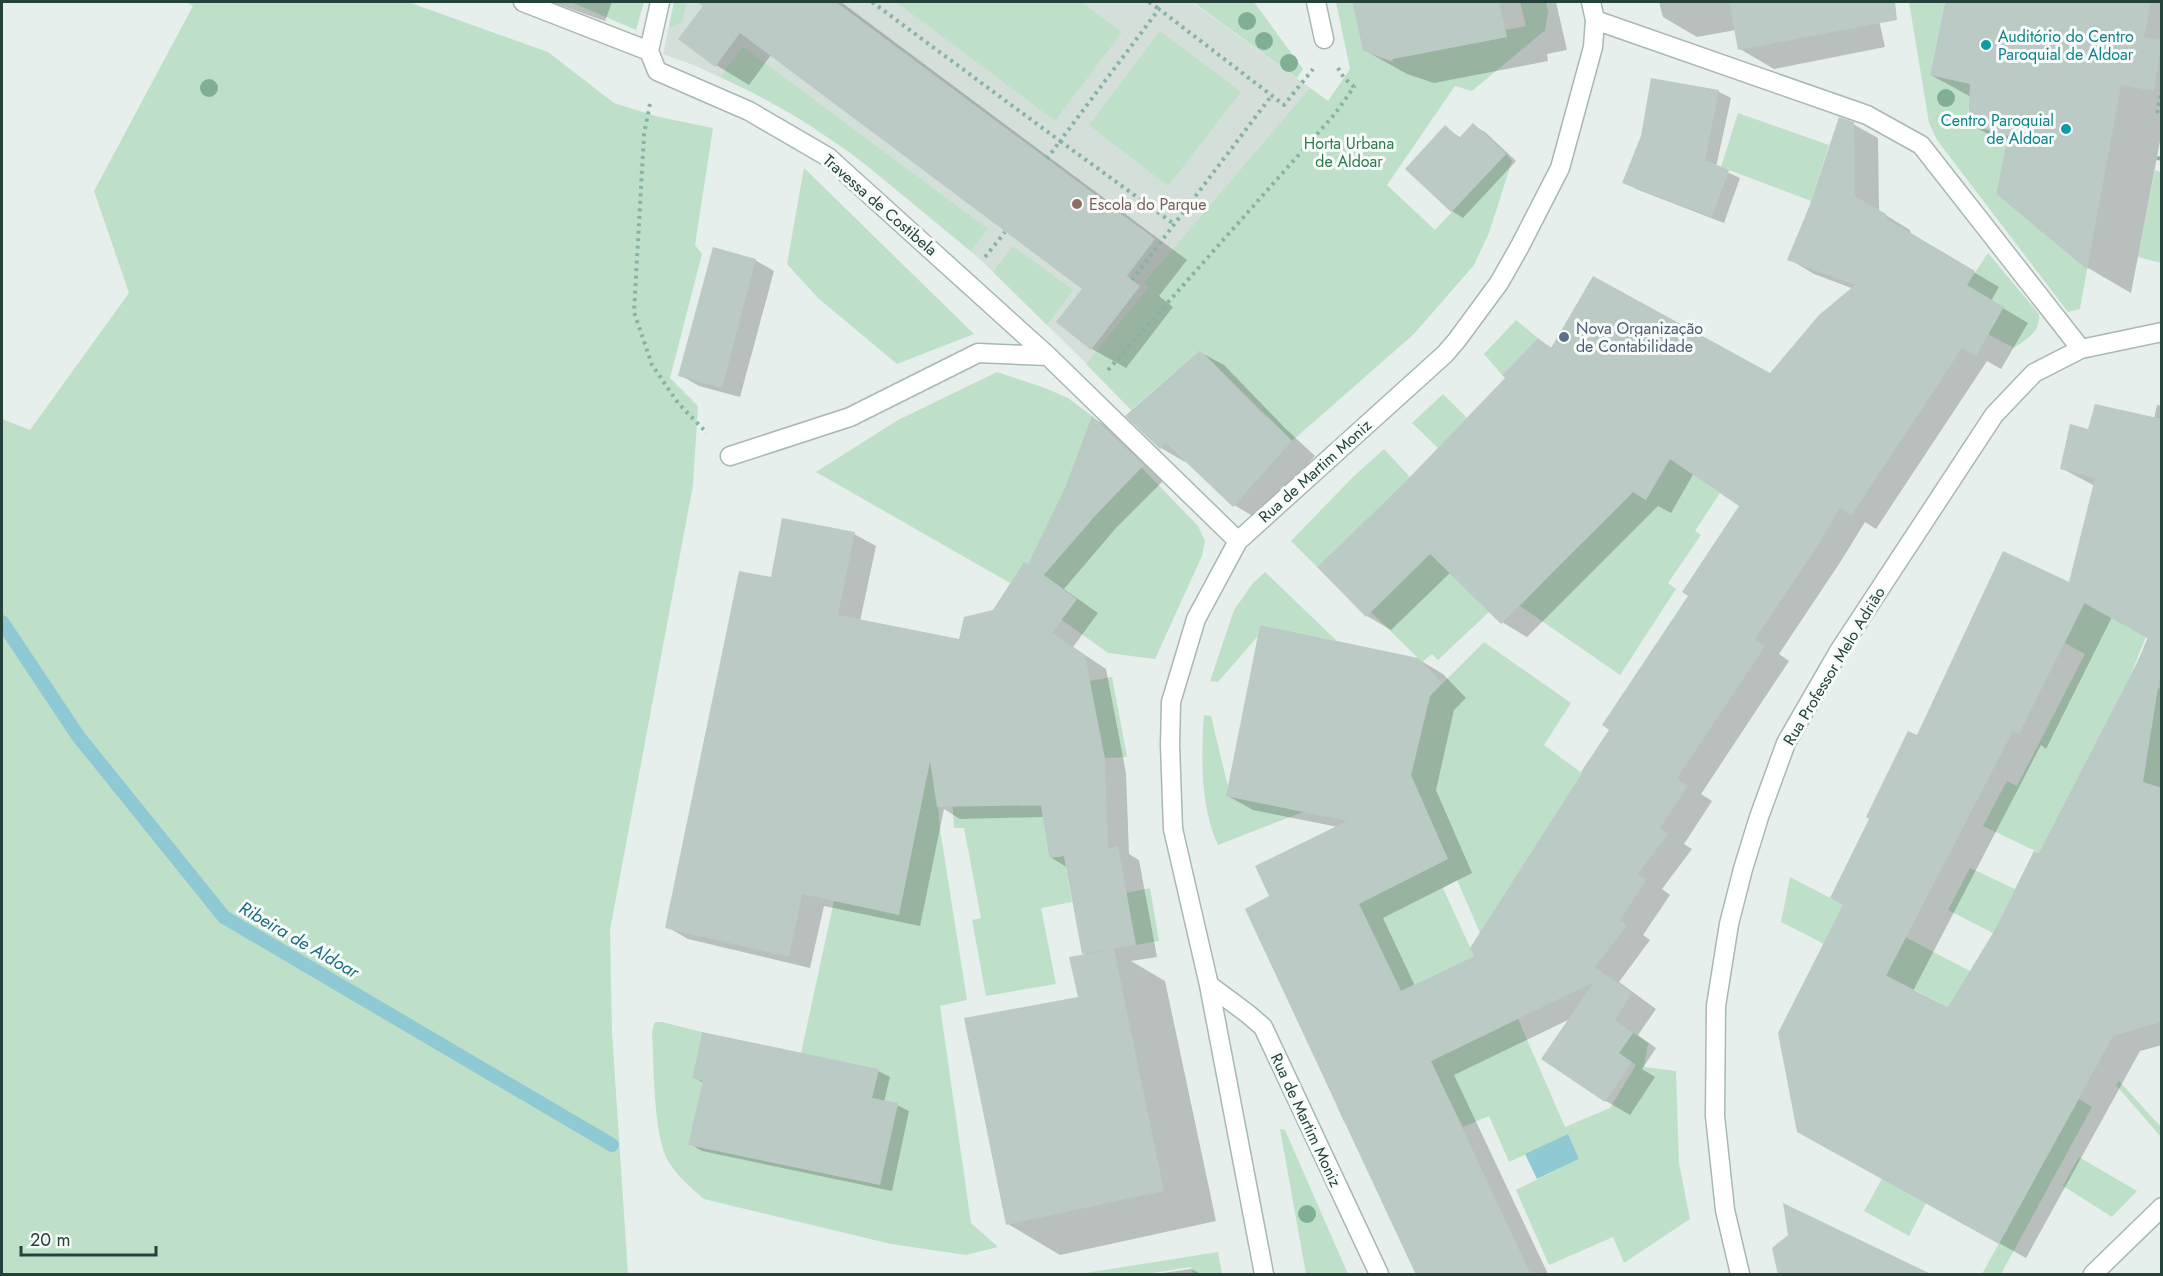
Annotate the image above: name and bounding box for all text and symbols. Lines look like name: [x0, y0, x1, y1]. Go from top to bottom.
place label: Auditório do Centro Paroquial de Aldoar: [1998, 25, 2134, 66]
marker: Auditório do Centro Paroquial de Aldoar: [1979, 38, 1993, 52]
place label: Centro Paroquial de Aldoar: [1941, 109, 2054, 150]
marker: Centro Paroquial de Aldoar: [2059, 122, 2073, 136]
park label: Horta Urbana de Aldoar: [1304, 132, 1394, 173]
street label: Travessa de Costibela: [818, 149, 942, 261]
place label: Escola do Parque: [1089, 193, 1206, 216]
marker: Escola do Parque: [1070, 197, 1084, 211]
place label: Nova Organização de Contabilidade: [1576, 317, 1703, 358]
marker: Nova Organização de Contabilidade: [1557, 330, 1571, 344]
street label: Rua de Martim Moniz: [1253, 413, 1377, 528]
street label: Rua Professor Melo Adrião: [1777, 582, 1891, 750]
water label: Ribeira de Aldoar: [234, 895, 365, 985]
street label: Rua de Martim Moniz: [1265, 1049, 1347, 1191]
scale bar: [21, 1219, 156, 1257]
text: 20 m: [30, 1227, 70, 1253]

